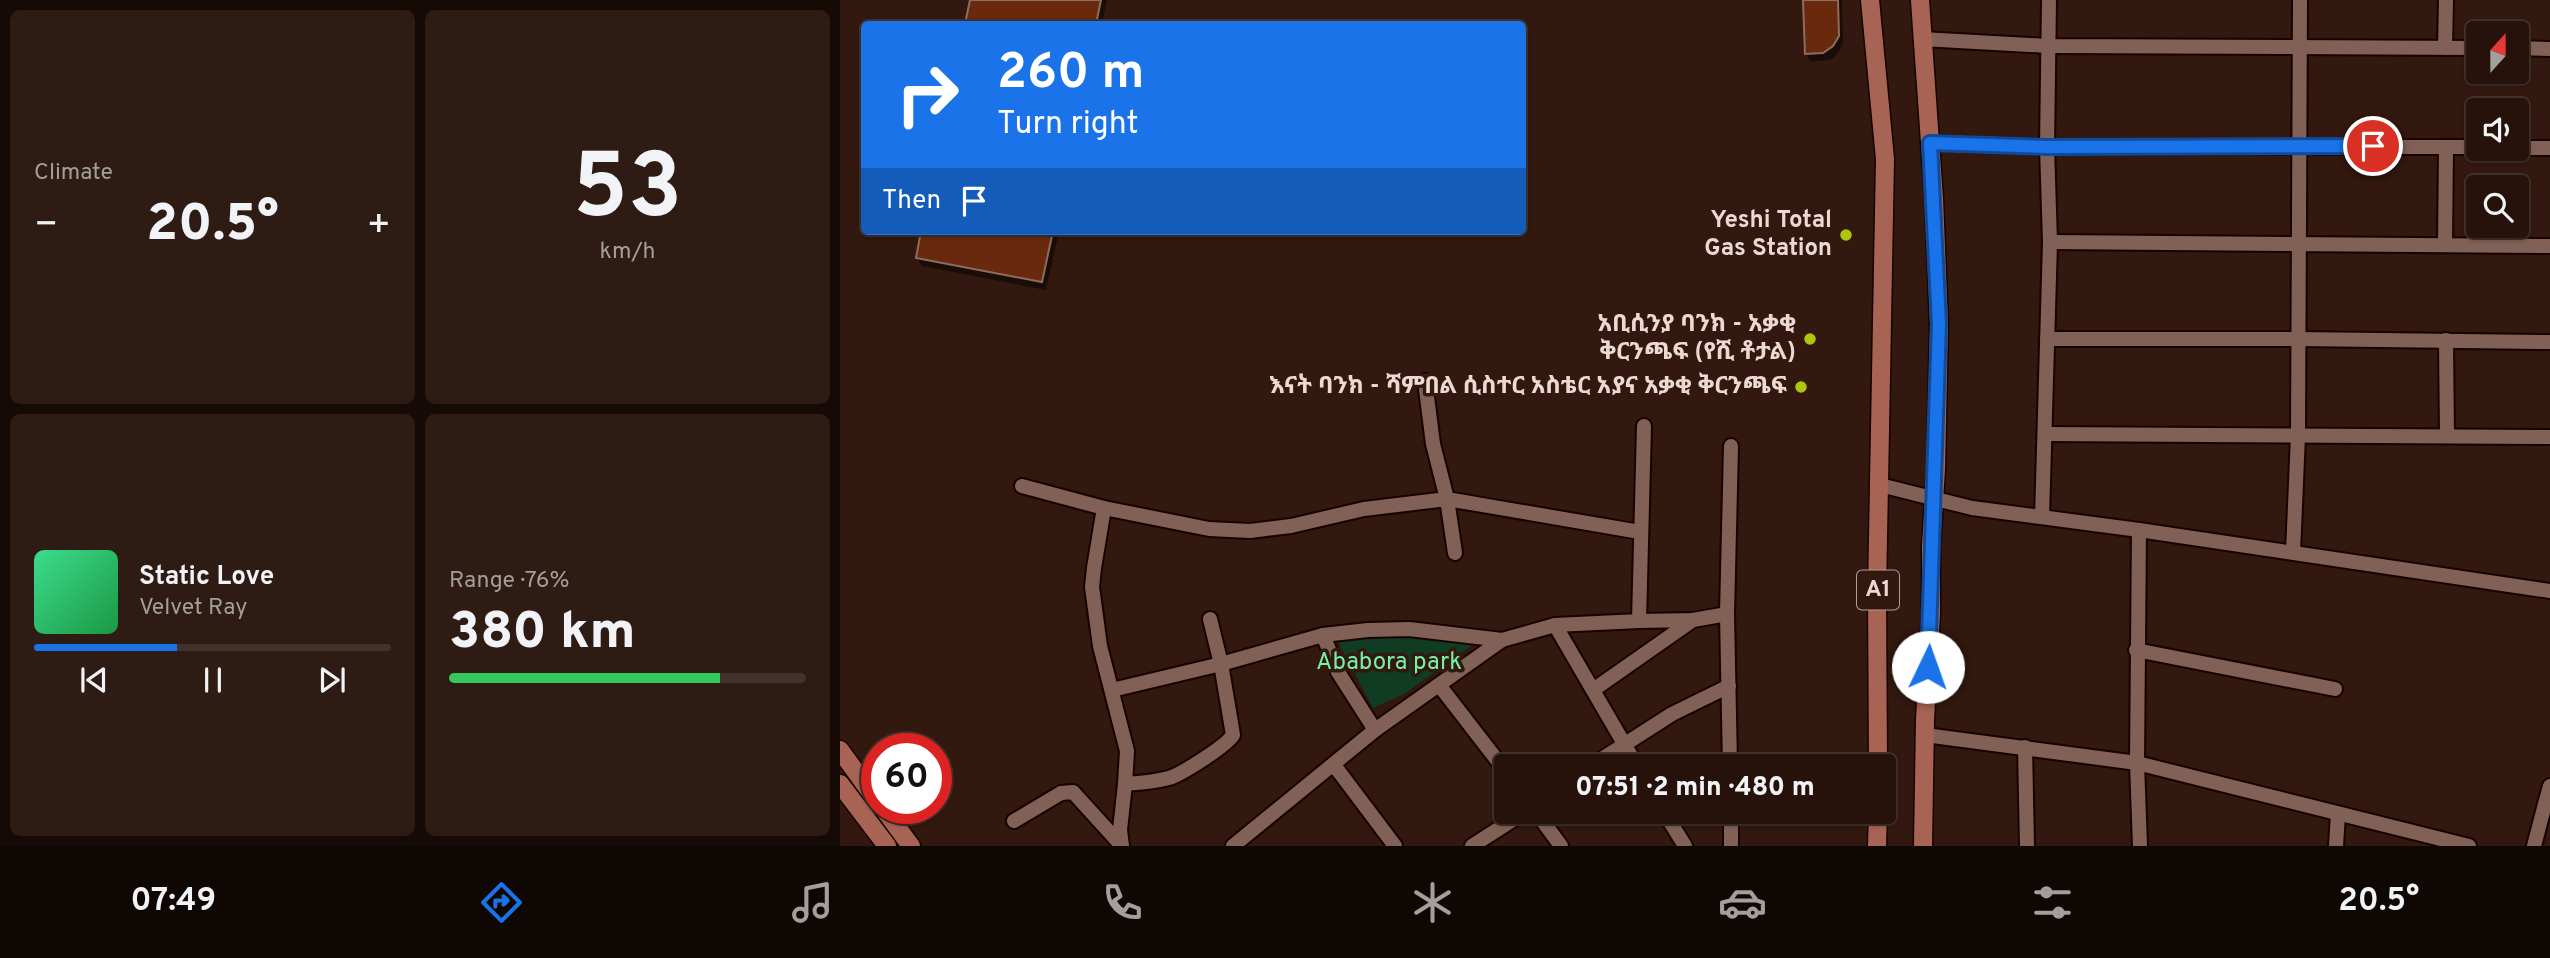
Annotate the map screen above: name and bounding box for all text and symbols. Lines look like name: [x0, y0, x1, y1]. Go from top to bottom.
north arrow: [2466, 21, 2529, 84]
map controls: [2466, 21, 2529, 238]
text: 260 m: [997, 44, 1144, 106]
icon: right: [882, 49, 973, 140]
button: sound: [2466, 98, 2529, 161]
text: Turn right: [997, 105, 1139, 145]
pin: [2343, 116, 2403, 176]
icon: arrive: [2354, 127, 2392, 165]
text: 53: [572, 135, 683, 250]
text: Climate: [34, 159, 113, 188]
button: search: [2466, 175, 2529, 238]
icon: arrive: [955, 182, 993, 220]
text: Then: [882, 185, 941, 218]
text: 20.5°: [146, 193, 279, 259]
text: −: [34, 202, 59, 251]
text: +: [366, 202, 391, 251]
place label: Yeshi Total Gas Station: [1704, 206, 1832, 264]
marker: Yeshi Total Gas Station: [1838, 227, 1854, 243]
text: km/h: [600, 238, 655, 267]
place label: አቢሲንያ ባንክ - አቃቂ ቅርንጫፍ (የሺ ቶታል): [1598, 310, 1796, 368]
marker: አቢሲንያ ባንክ - አቃቂ ቅርንጫፍ (የሺ ቶታል): [1802, 331, 1818, 347]
place label: እናት ባንክ - ሻምበል ሲስተር አስቴር አያና አቃቂ ቅርንጫፍ: [1269, 372, 1787, 402]
marker: እናት ባንክ - ሻምበል ሲስተር አስቴር አያና አቃቂ ቅርንጫፍ: [1793, 379, 1809, 395]
text: Static Love: [139, 561, 274, 594]
text: Range · 76%: [449, 567, 569, 596]
road number: A1: [1857, 570, 1899, 610]
text: Velvet Ray: [139, 594, 247, 623]
text: 380 km: [449, 601, 636, 667]
position arrow: [1891, 630, 1965, 704]
park label: Ababora park: [1316, 648, 1462, 678]
icon: previous: [75, 661, 113, 699]
icon: pause: [194, 661, 232, 699]
icon: next: [313, 661, 351, 699]
speed limit sign: 60: [861, 733, 952, 824]
text: 07:51 · 2 min · 480 m: [1575, 772, 1815, 805]
icon: directions: [477, 878, 526, 927]
icon: music: [788, 878, 837, 927]
icon: phone: [1098, 878, 1147, 927]
icon: climate: [1408, 878, 1457, 927]
icon: car: [1718, 878, 1767, 927]
icon: filters: [2028, 878, 2077, 927]
text: 07:49: [131, 882, 216, 922]
text: 20.5°: [2338, 882, 2419, 922]

